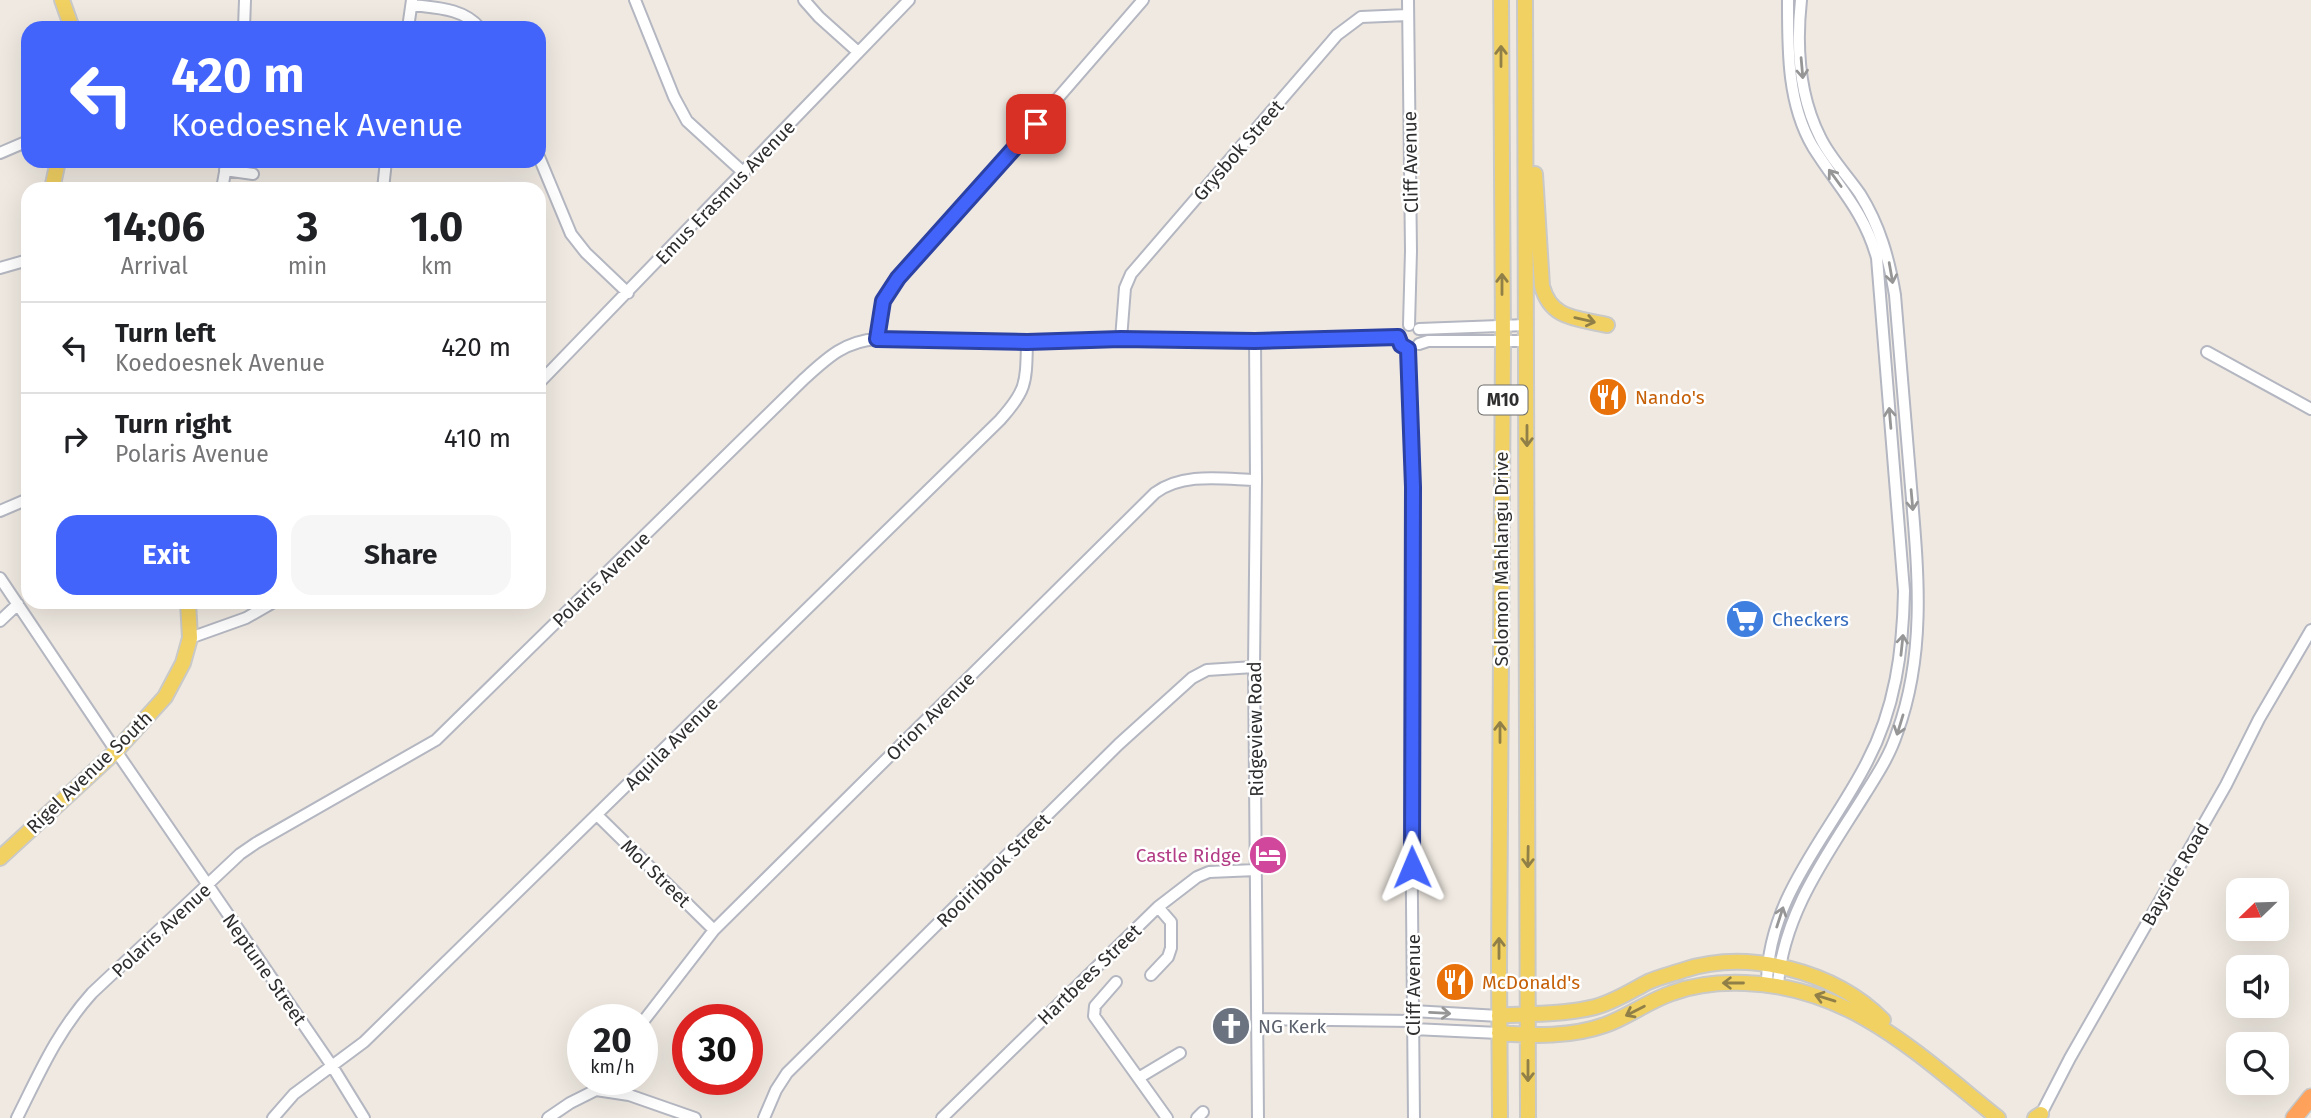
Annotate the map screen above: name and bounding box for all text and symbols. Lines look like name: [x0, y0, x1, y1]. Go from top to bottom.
one-way arrow: [1495, 45, 1508, 68]
text: 420 m: [171, 46, 305, 105]
icon: left: [56, 49, 147, 140]
one-way arrow: [1795, 56, 1808, 79]
pin: [1006, 94, 1066, 154]
street label: Grysbok Street: [1188, 95, 1289, 205]
icon: arrive: [1017, 105, 1055, 143]
text: Koedoesnek Avenue: [171, 106, 463, 144]
street label: Cliff Avenue: [1398, 111, 1423, 213]
street label: Emus Erasmus Avenue: [651, 116, 800, 269]
one-way arrow: [1828, 169, 1842, 188]
text: 14:06: [104, 202, 205, 252]
text: 3: [297, 202, 318, 252]
text: 1.0: [410, 202, 463, 252]
text: Arrival: [121, 252, 188, 280]
text: min: [288, 252, 327, 280]
text: km: [421, 252, 452, 280]
one-way arrow: [1885, 262, 1898, 284]
one-way arrow: [1496, 273, 1509, 296]
one-way arrow: [1573, 314, 1596, 327]
text: Turn left: [115, 318, 216, 349]
icon: left: [56, 329, 94, 367]
text: 420 m: [441, 332, 511, 363]
text: Koedoesnek Avenue: [115, 349, 325, 377]
restaurant icon: Nando's: [1587, 376, 1629, 418]
road number: M10: [1478, 386, 1528, 414]
place label: Nando's: [1635, 386, 1705, 409]
one-way arrow: [1883, 407, 1896, 430]
text: Turn right: [115, 409, 232, 440]
icon: right: [56, 420, 94, 458]
text: 410 m: [444, 423, 511, 454]
one-way arrow: [1520, 424, 1534, 447]
text: Polaris Avenue: [115, 440, 269, 468]
street label: Solomon Mahlangu Drive: [1490, 451, 1513, 667]
one-way arrow: [1906, 488, 1919, 511]
button: Exit: [56, 515, 277, 595]
button: Share: [291, 515, 511, 595]
street label: Polaris Avenue: [548, 527, 655, 632]
supermarket icon: Checkers: [1724, 598, 1766, 640]
place label: Checkers: [1772, 608, 1849, 631]
one-way arrow: [1895, 634, 1908, 657]
street label: Ridgeview Road: [1243, 661, 1268, 797]
street label: Orion Avenue: [881, 667, 980, 766]
street label: Aquila Avenue: [620, 692, 723, 795]
street label: Rigel Avenue South: [22, 706, 157, 838]
one-way arrow: [1892, 714, 1905, 736]
one-way arrow: [1493, 721, 1507, 744]
street label: Rooiribbok Street: [932, 809, 1055, 932]
street label: Bayside Road: [2137, 818, 2214, 930]
position arrow: [1375, 830, 1449, 904]
hotel icon: Castle Ridge: [1247, 834, 1289, 876]
street label: Mol Street: [616, 835, 695, 912]
place label: Castle Ridge: [1136, 844, 1241, 867]
one-way arrow: [1521, 846, 1535, 869]
north arrow: [2226, 878, 2289, 942]
map controls: [2226, 878, 2289, 1095]
street label: Polaris Avenue: [107, 879, 216, 982]
one-way arrow: [1774, 906, 1787, 928]
street label: Neptune Street: [218, 909, 312, 1029]
street label: Hartbees Street: [1033, 919, 1146, 1029]
street label: Cliff Avenue: [1402, 934, 1425, 1036]
one-way arrow: [1492, 937, 1506, 960]
button: sound: [2226, 955, 2289, 1018]
restaurant icon: McDonald's: [1434, 961, 1476, 1003]
place label: McDonald's: [1482, 971, 1580, 994]
one-way arrow: [1722, 976, 1745, 989]
one-way arrow: [1815, 991, 1837, 1004]
speed limit sign: 30: [672, 1004, 763, 1095]
church icon: NG Kerk: [1210, 1005, 1252, 1047]
one-way arrow: [1625, 1005, 1646, 1018]
one-way arrow: [1428, 1006, 1451, 1019]
place label: NG Kerk: [1258, 1015, 1327, 1038]
text: 20: [593, 1019, 632, 1061]
button: search: [2226, 1032, 2289, 1095]
text: km/h: [590, 1056, 635, 1078]
one-way arrow: [1521, 1059, 1535, 1082]

